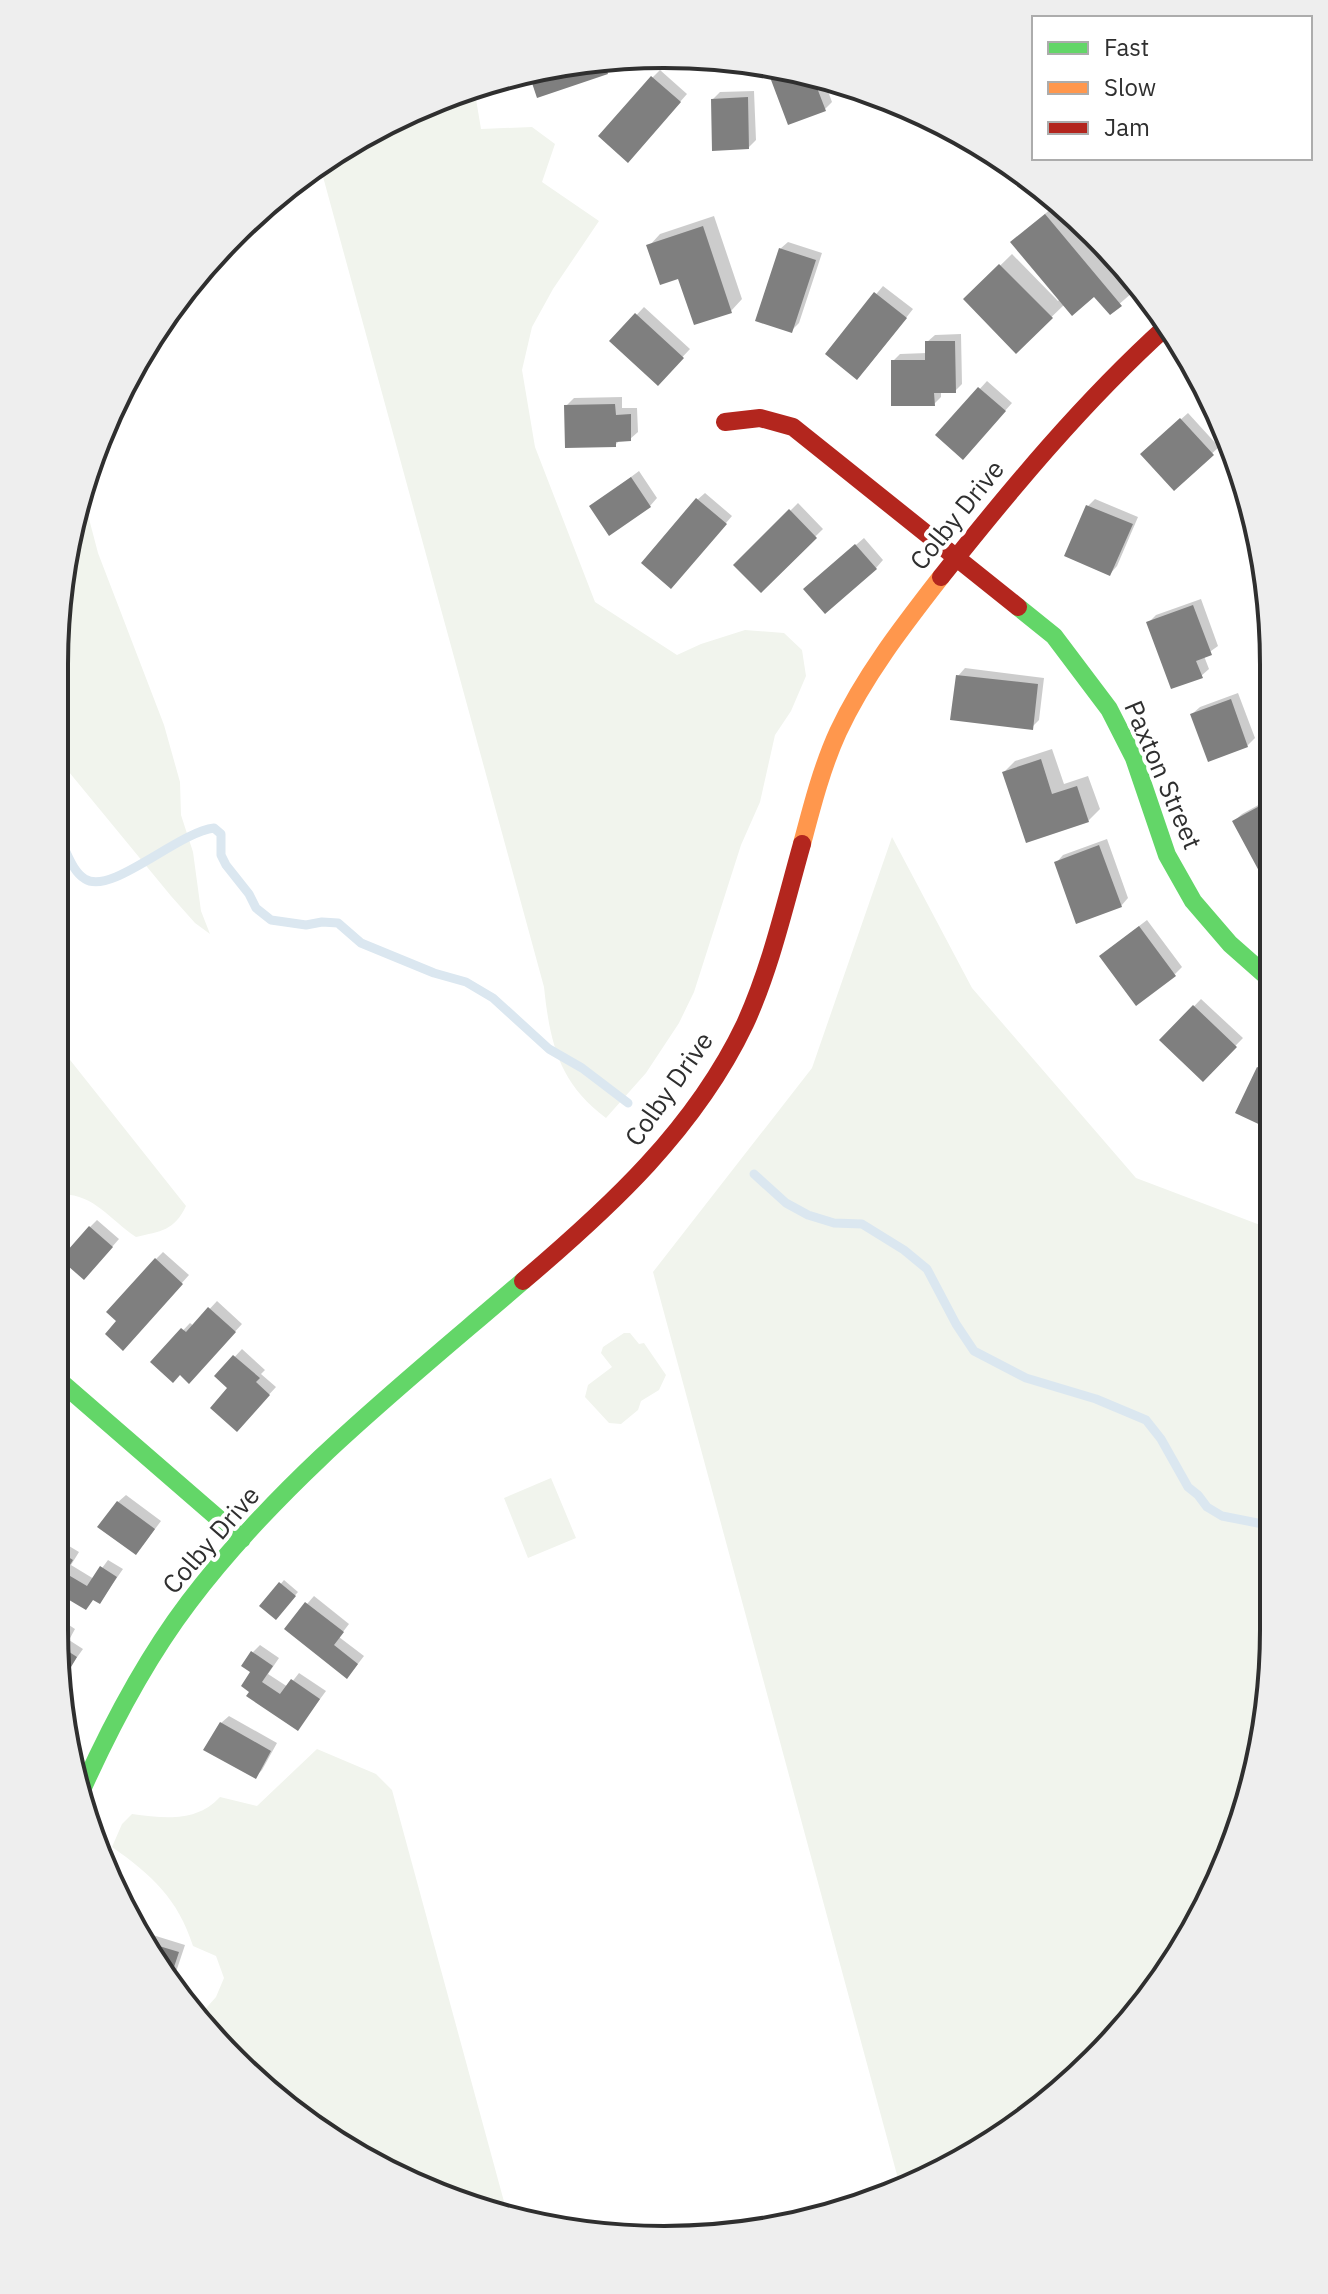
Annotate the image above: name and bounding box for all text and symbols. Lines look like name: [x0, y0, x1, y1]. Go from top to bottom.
legend: [1032, 16, 1312, 160]
text: Fast: [1104, 31, 1149, 63]
text: Slow: [1104, 71, 1156, 103]
text: Jam: [1104, 111, 1150, 143]
street label: Colby Drive: [901, 452, 1011, 576]
street label: Paxton Street: [1117, 695, 1211, 854]
street label: Colby Drive: [616, 1025, 720, 1152]
street label: Colby Drive: [154, 1478, 266, 1600]

